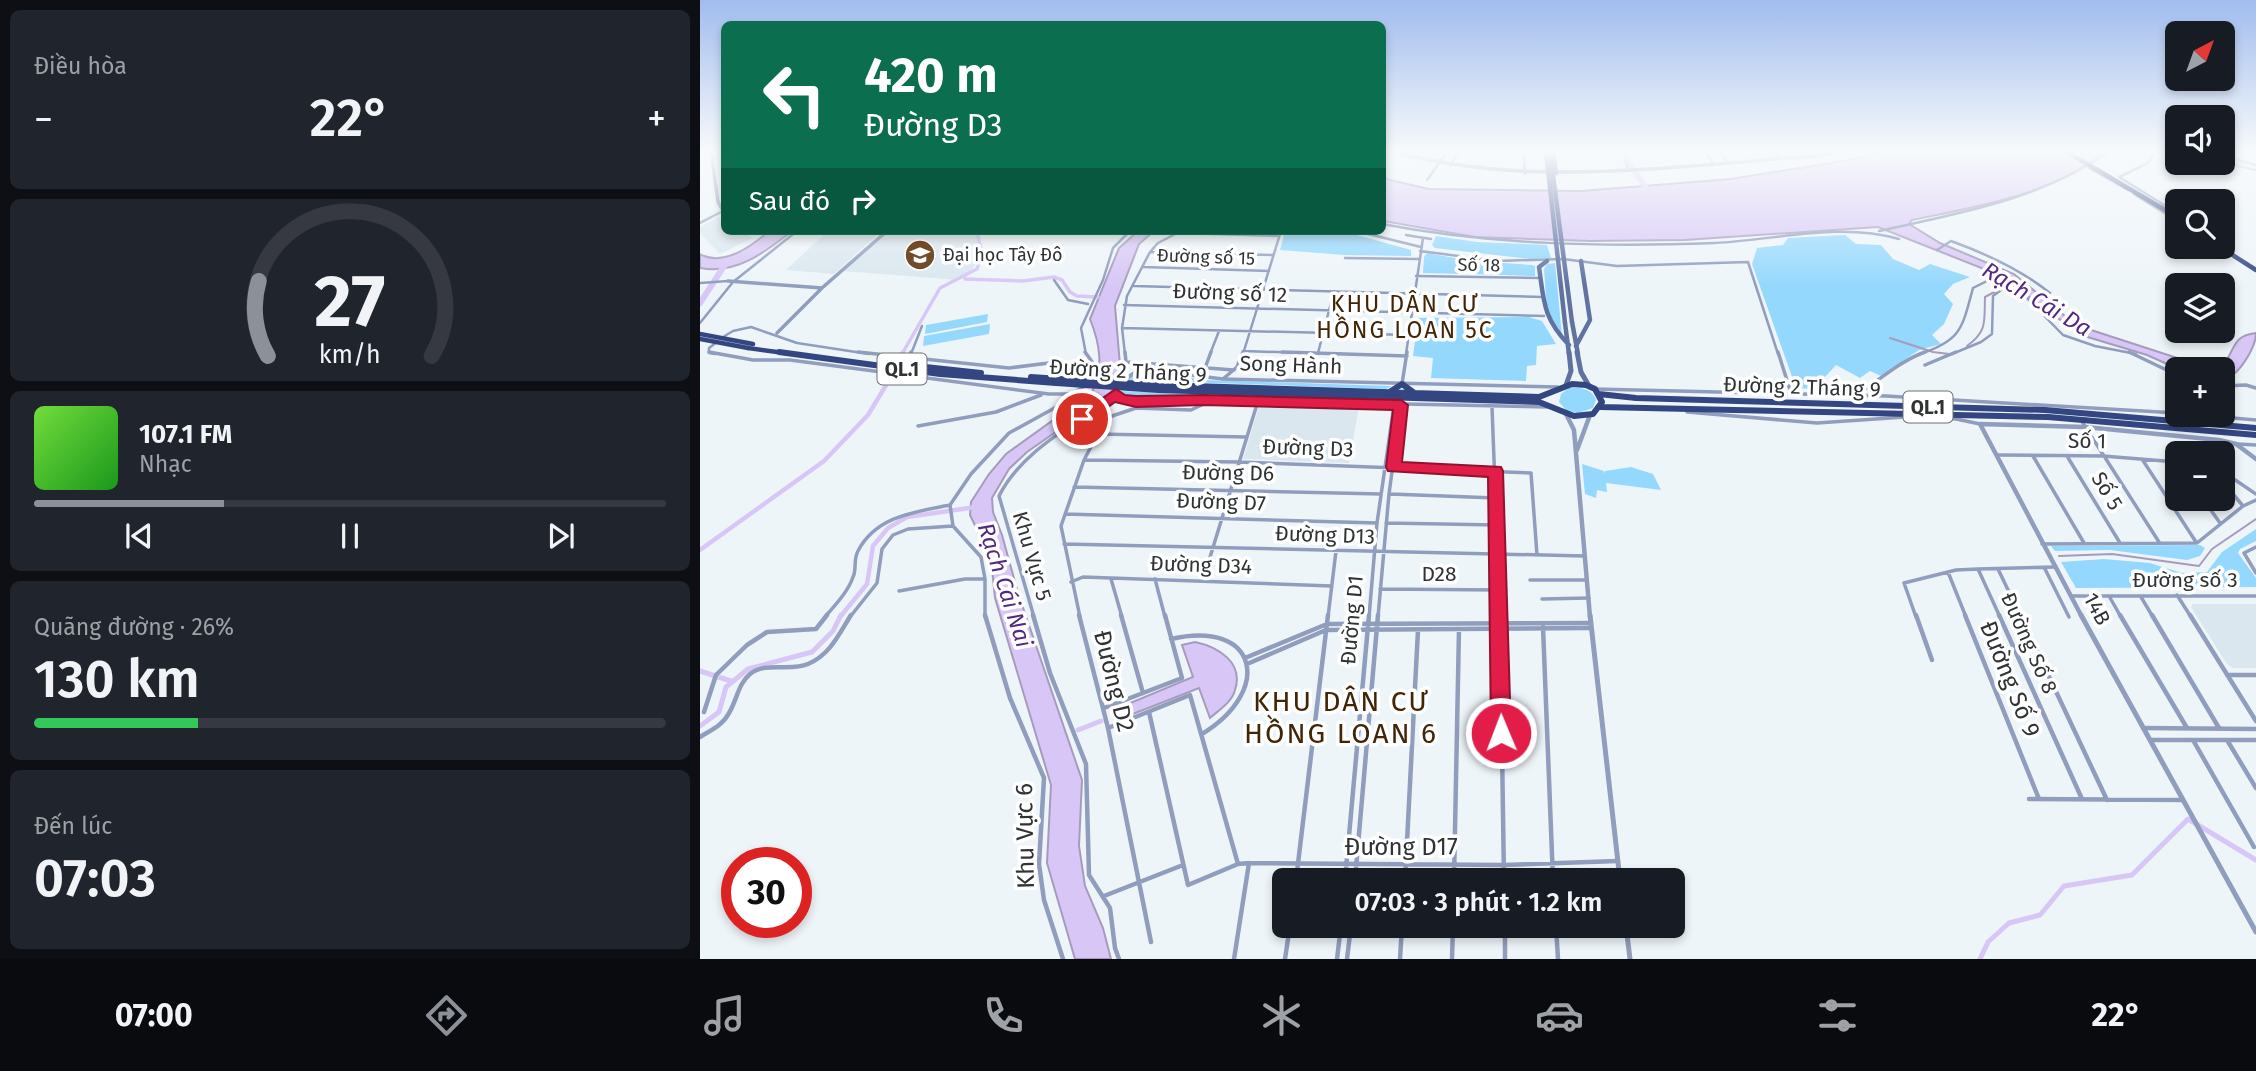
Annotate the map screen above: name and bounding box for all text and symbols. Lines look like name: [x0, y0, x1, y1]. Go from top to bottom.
north arrow: [2165, 21, 2235, 91]
map controls: [2165, 21, 2235, 511]
text: 420 m: [864, 46, 998, 105]
icon: left: [749, 49, 840, 140]
text: Điều hòa: [34, 52, 127, 80]
text: 22°: [310, 87, 390, 150]
text: −: [34, 96, 53, 142]
text: +: [647, 96, 666, 142]
button: sound: [2165, 105, 2235, 175]
text: Đường D3: [864, 106, 1002, 144]
icon: right: [844, 182, 882, 220]
text: Sau đó: [749, 186, 830, 217]
button: search: [2165, 189, 2235, 259]
school or university icon: Đại học Tây Đô: [903, 238, 937, 272]
place label: Đại học Tây Đô: [943, 244, 1063, 266]
street label: Đường số 15: [1157, 244, 1255, 270]
street label: Số 18: [1457, 254, 1501, 276]
water label: Rạch Cái Da: [1977, 256, 2097, 342]
text: 27: [315, 259, 385, 346]
button: layers: [2165, 273, 2235, 343]
street label: Đường số 12: [1172, 278, 1288, 308]
district label: KHU DÂN CƯ HỒNG LOAN 5C: [1316, 290, 1494, 344]
text: km/h: [319, 340, 381, 370]
street label: Song Hành: [1239, 350, 1343, 380]
road number: QL.1: [878, 354, 927, 384]
street label: Đường 2 Tháng 9: [1049, 354, 1207, 388]
button: +: [2165, 357, 2235, 427]
street label: Đường 2 Tháng 9: [1723, 371, 1881, 403]
pin: [1052, 389, 1112, 449]
road number: QL.1: [1904, 392, 1952, 422]
icon: arrive: [1063, 400, 1101, 438]
text: 107.1 FM: [139, 419, 232, 450]
street label: Số 1: [2068, 428, 2106, 454]
street label: Đường D3: [1262, 433, 1354, 463]
button: −: [2165, 441, 2235, 511]
text: Nhạc: [139, 450, 192, 478]
street label: Đường D6: [1182, 459, 1274, 487]
street label: Số 5: [2086, 467, 2128, 515]
street label: Đường D7: [1176, 487, 1266, 517]
street label: Khu Vực 5: [1007, 508, 1057, 604]
icon: previous: [120, 517, 158, 555]
icon: pause: [331, 517, 369, 555]
icon: next: [542, 517, 580, 555]
water label: Rạch Cái Nai: [972, 519, 1039, 651]
street label: Đường D13: [1275, 520, 1375, 550]
street label: Đường D34: [1150, 550, 1252, 580]
street label: D28: [1422, 561, 1456, 587]
street label: Đường số 3: [2132, 567, 2238, 593]
street label: Đường D1: [1335, 574, 1369, 666]
street label: Đường Số 8: [1995, 588, 2063, 698]
street label: 14B: [2078, 588, 2116, 630]
text: Quãng đường · 26%: [34, 613, 234, 641]
street label: Đường Số 9: [1974, 617, 2046, 741]
street label: Đường D2: [1088, 627, 1140, 735]
text: 130 km: [34, 648, 200, 711]
district label: KHU DÂN CƯ HỒNG LOAN 6: [1244, 685, 1438, 750]
position arrow: [1464, 696, 1538, 770]
street label: Khu Vực 6: [1010, 783, 1040, 889]
text: Đến lúc: [34, 812, 112, 840]
street label: Đường D17: [1344, 833, 1458, 861]
text: 07:03: [34, 847, 156, 910]
speed limit sign: 30: [721, 847, 812, 938]
text: 07:03 · 3 phút · 1.2 km: [1355, 887, 1602, 918]
icon: directions: [422, 991, 471, 1040]
icon: music: [700, 991, 749, 1040]
icon: phone: [979, 991, 1028, 1040]
icon: climate: [1257, 991, 1306, 1040]
icon: car: [1535, 991, 1584, 1040]
icon: filters: [1813, 991, 1862, 1040]
text: 07:00: [115, 996, 193, 1034]
text: 22°: [2092, 996, 2141, 1034]

